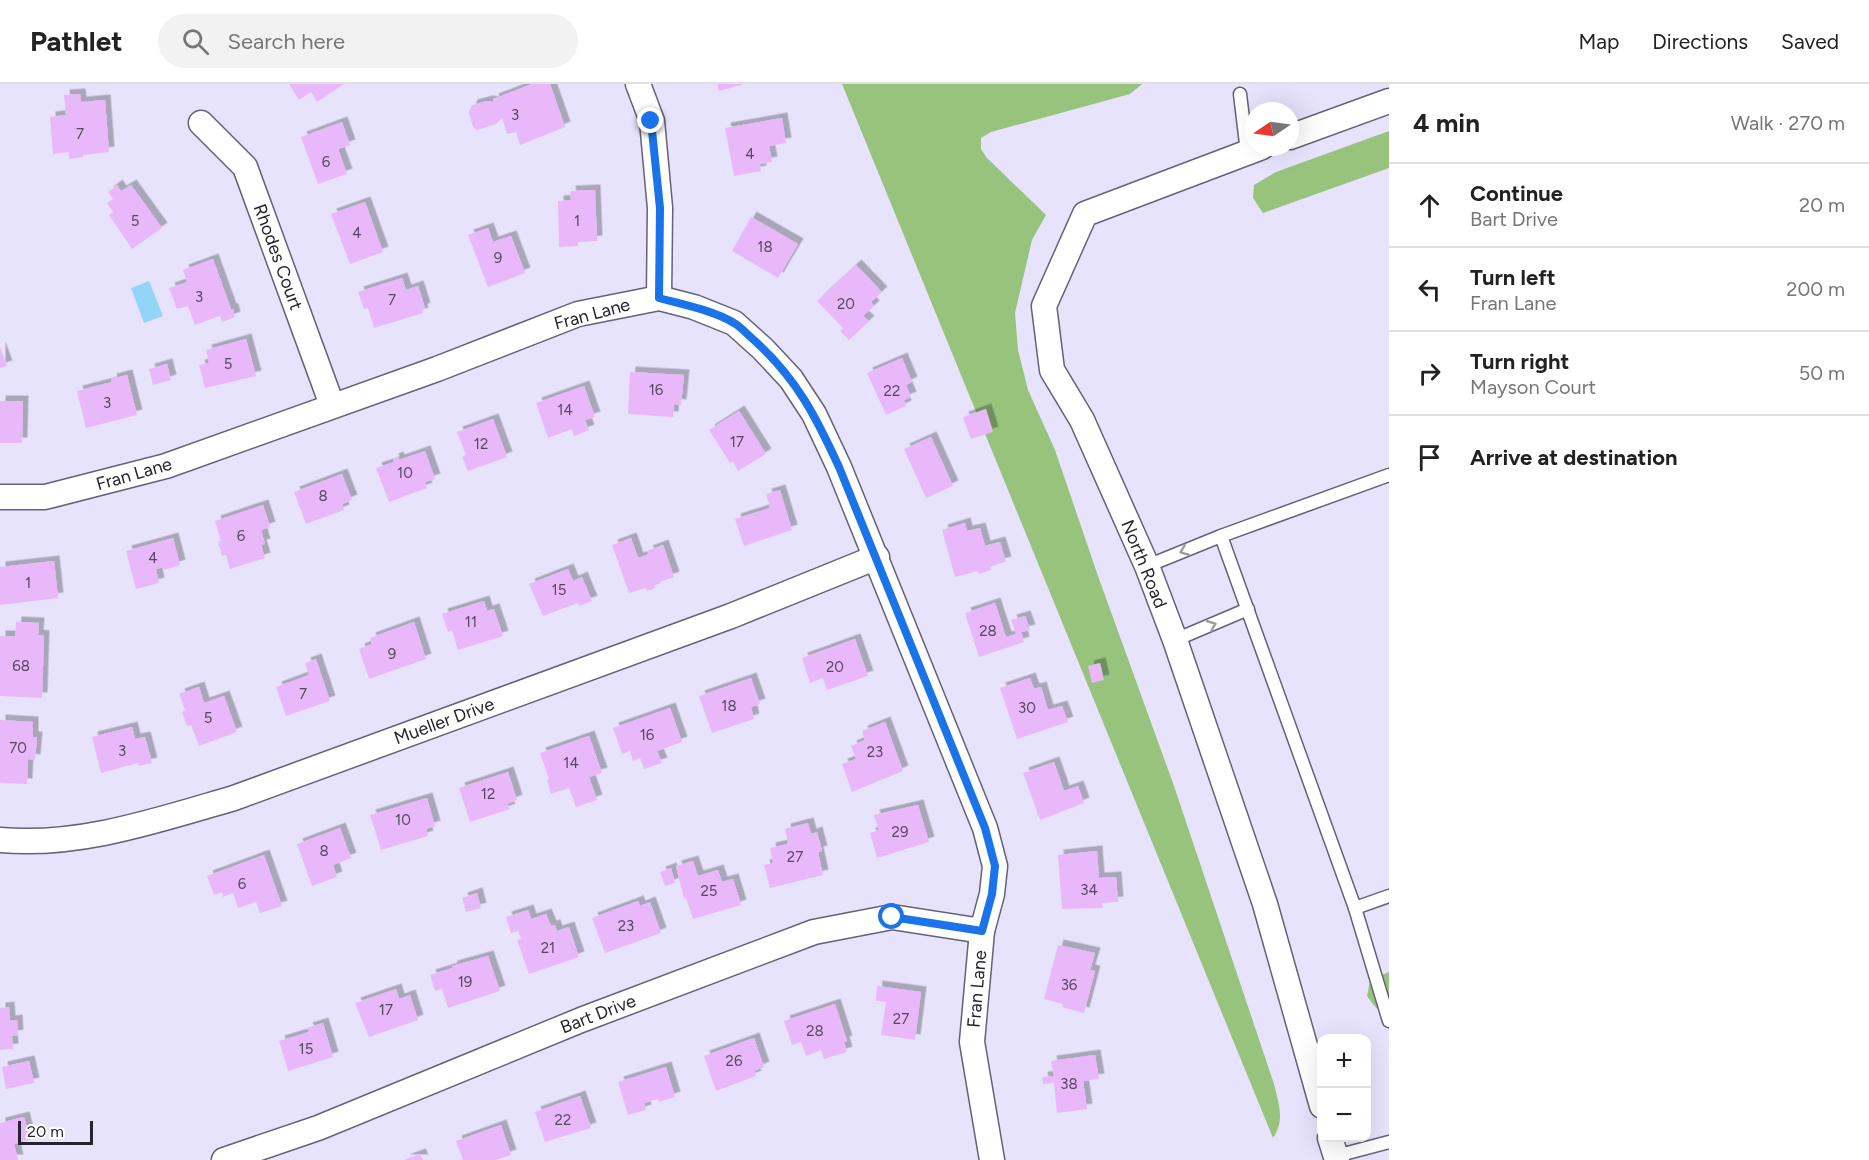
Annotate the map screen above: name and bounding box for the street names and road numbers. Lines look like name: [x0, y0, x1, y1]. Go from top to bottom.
street label: Rhodes Court: [249, 201, 307, 313]
street label: Fran Lane: [552, 293, 633, 335]
street label: Fran Lane: [94, 453, 175, 495]
street label: North Road: [1116, 517, 1172, 611]
street label: Mueller Drive: [391, 693, 497, 749]
street label: Fran Lane: [963, 949, 991, 1029]
street label: Bart Drive: [557, 989, 639, 1038]

